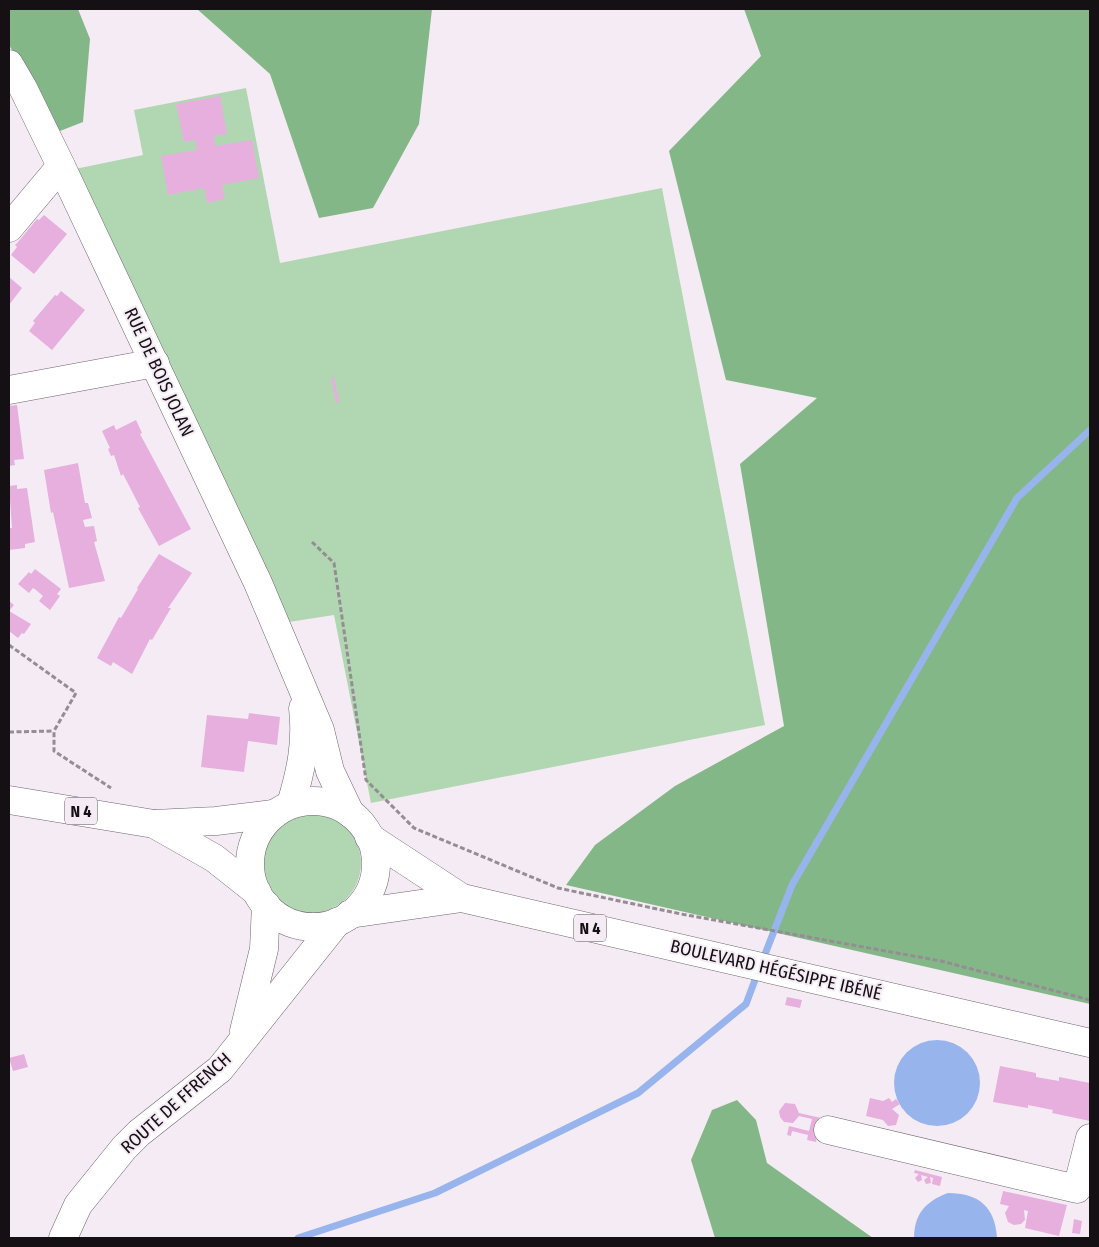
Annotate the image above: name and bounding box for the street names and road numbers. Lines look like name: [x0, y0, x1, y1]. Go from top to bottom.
street label: RUE DE BOIS JOLAN: [120, 304, 198, 440]
road number: N 4: [65, 798, 97, 824]
road number: N 4: [574, 914, 606, 941]
street label: BOULEVARD HÉGÉSIPPE IBÉNÉ: [668, 934, 884, 1005]
street label: ROUTE DE FFRENCH: [116, 1048, 236, 1158]

